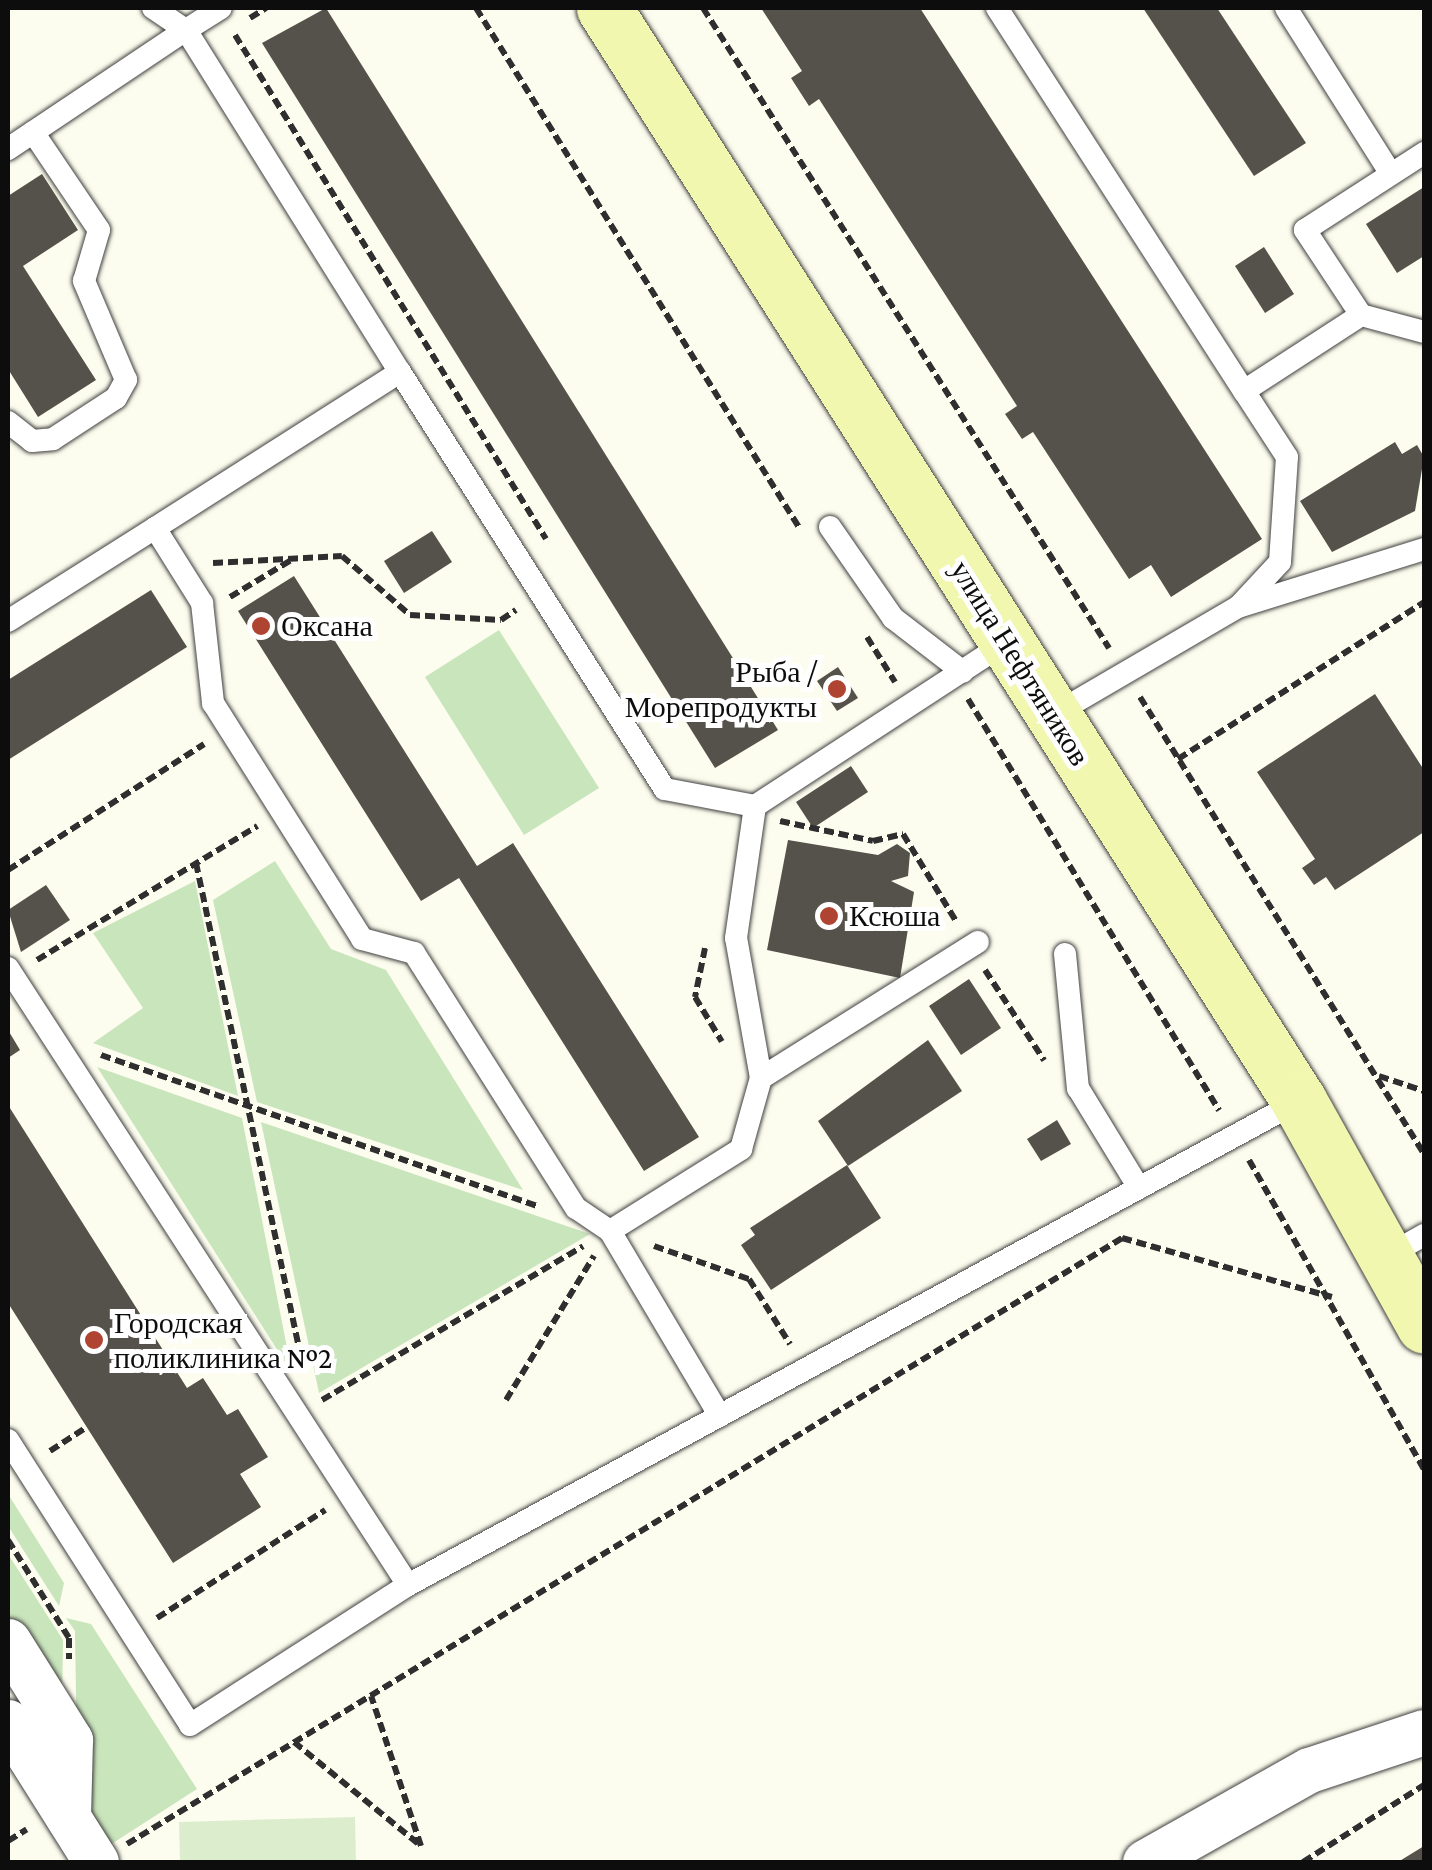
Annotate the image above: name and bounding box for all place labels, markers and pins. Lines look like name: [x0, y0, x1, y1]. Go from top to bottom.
place label: Оксана: [281, 608, 373, 644]
marker: Оксана: [250, 615, 272, 637]
place label: Рыба / Морепродукты: [625, 654, 817, 724]
marker: Рыба / Морепродукты: [826, 678, 848, 700]
place label: Ксюша: [849, 898, 940, 934]
marker: Ксюша: [818, 905, 840, 927]
place label: Городская поликлиника №2: [114, 1305, 332, 1376]
marker: Городская поликлиника №2: [83, 1329, 105, 1351]

